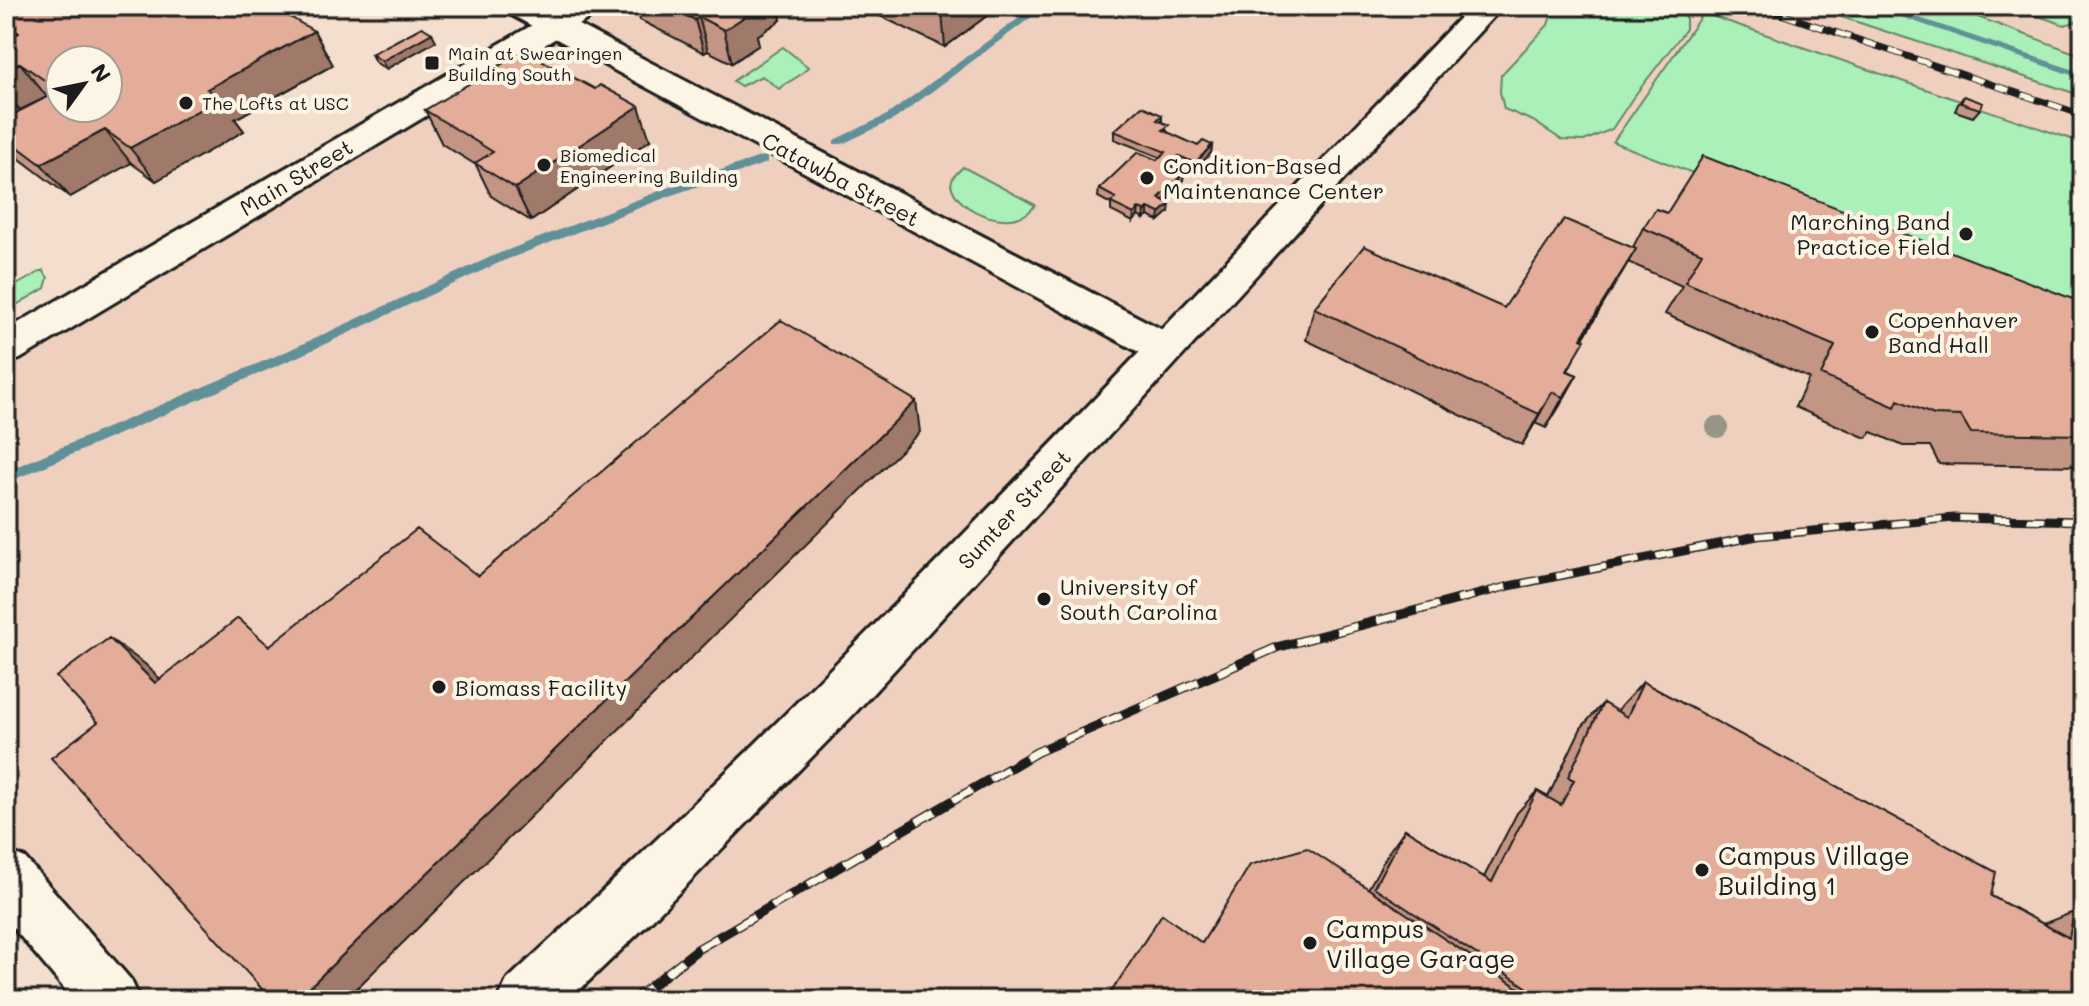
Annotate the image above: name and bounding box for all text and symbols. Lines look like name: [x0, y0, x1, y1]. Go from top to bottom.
place label: Main at Swearingen Building South: [448, 41, 622, 86]
north arrow: [44, 44, 124, 124]
marker: Main at Swearingen Building South: [423, 54, 441, 72]
text: N: [84, 58, 118, 88]
place label: The Lofts at USC: [202, 91, 349, 115]
marker: The Lofts at USC: [177, 94, 195, 112]
street label: Catawba Street: [757, 125, 925, 233]
street label: Main Street: [234, 132, 358, 222]
place label: Biomedical Engineering Building: [560, 143, 738, 188]
place label: Condition-Based Maintenance Center: [1163, 151, 1384, 205]
marker: Biomedical Engineering Building: [535, 156, 553, 174]
marker: Condition-Based Maintenance Center: [1138, 169, 1156, 187]
place label: Marching Band Practice Field: [1790, 207, 1950, 261]
marker: Marching Band Practice Field: [1957, 225, 1975, 243]
place label: Copenhaver Band Hall: [1888, 305, 2019, 359]
marker: Copenhaver Band Hall: [1863, 323, 1881, 341]
street label: Sumter Street: [951, 443, 1077, 575]
place label: University of South Carolina: [1060, 572, 1218, 626]
marker: University of South Carolina: [1035, 590, 1053, 608]
place label: Biomass Facility: [455, 673, 627, 702]
marker: Biomass Facility: [430, 678, 448, 696]
place label: Campus Village Building 1: [1718, 838, 1910, 902]
marker: Campus Village Building 1: [1693, 861, 1711, 879]
place label: Campus Village Garage: [1326, 911, 1515, 975]
marker: Campus Village Garage: [1301, 934, 1319, 952]

